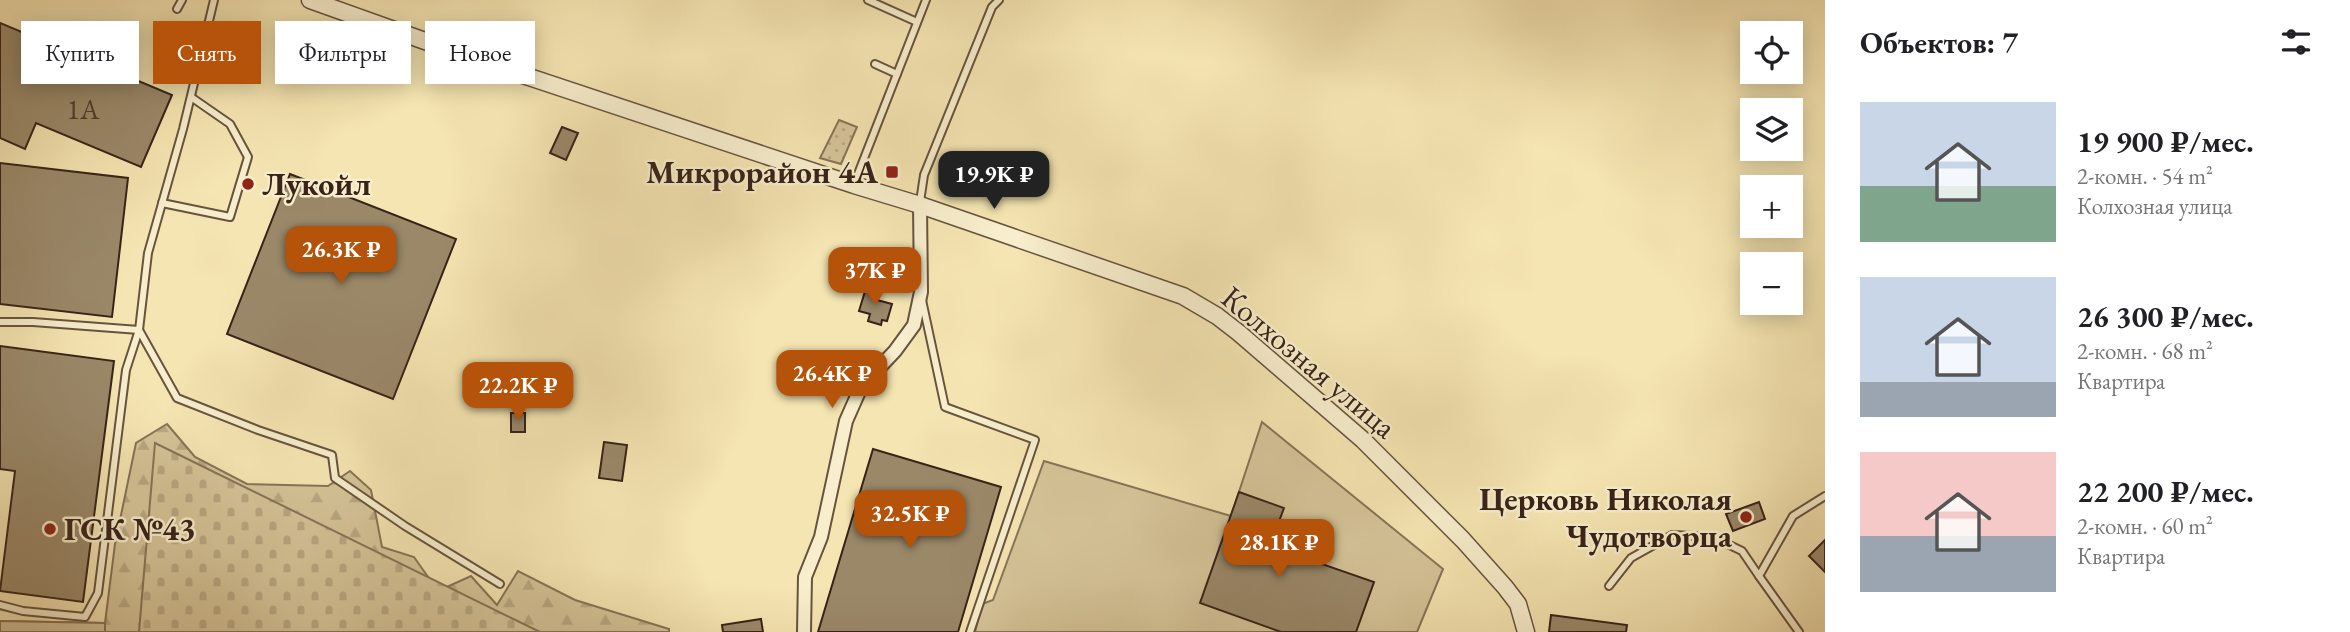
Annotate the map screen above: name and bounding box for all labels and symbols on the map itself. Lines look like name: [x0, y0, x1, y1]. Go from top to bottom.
house number: 1А: [67, 91, 100, 127]
place label: Микрорайон 4А: [646, 151, 879, 193]
pin: 19.9K ₽: [929, 152, 1059, 211]
place label: Лукойл: [262, 163, 371, 205]
marker: Микрорайон 4А: [884, 164, 900, 180]
marker: Лукойл: [240, 176, 256, 192]
pin: 26.3K ₽: [276, 226, 406, 286]
pin: 37K ₽: [826, 247, 924, 307]
street label: Колхозная улица: [1213, 276, 1406, 448]
pin: 26.4K ₽: [767, 350, 897, 410]
pin: 22.2K ₽: [453, 362, 583, 422]
place label: Церковь Николая Чудотворца: [1479, 478, 1733, 557]
pin: 32.5K ₽: [845, 490, 975, 550]
place label: ГСК №43: [64, 508, 196, 550]
marker: Церковь Николая Чудотворца: [1738, 509, 1754, 525]
pin: 28.1K ₽: [1214, 520, 1344, 579]
marker: ГСК №43: [42, 521, 58, 537]

